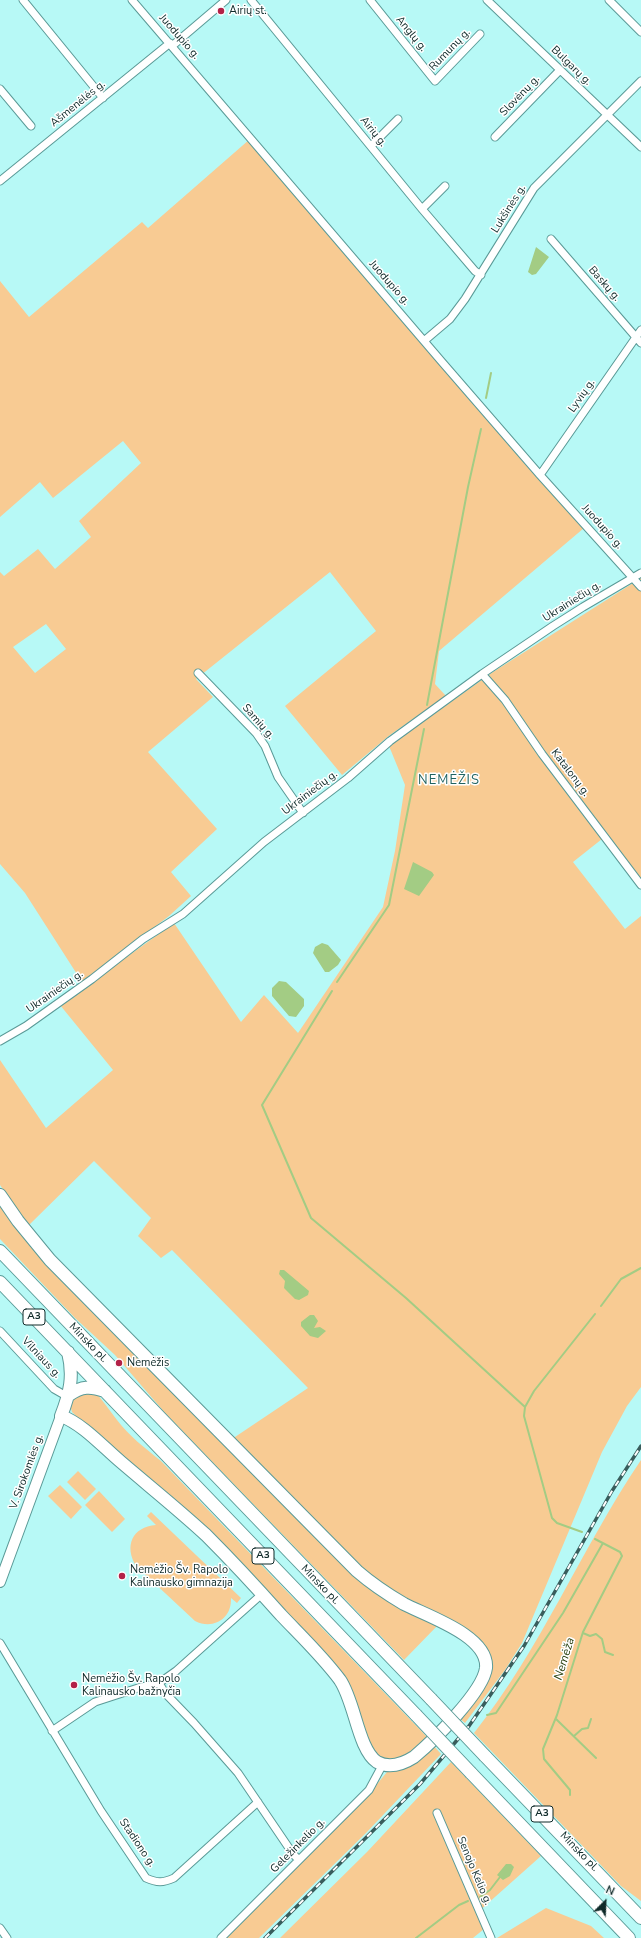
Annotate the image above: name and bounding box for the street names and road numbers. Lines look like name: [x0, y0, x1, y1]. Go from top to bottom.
street label: Juodupio g.: [156, 12, 202, 62]
street label: Anglų g.: [393, 14, 429, 54]
street label: Rumunų g.: [427, 26, 473, 74]
street label: Bulgarų g.: [548, 44, 594, 88]
street label: Slovėnų g.: [497, 73, 543, 119]
street label: Ašmenėlės g.: [48, 78, 108, 130]
street label: Airių g.: [357, 114, 389, 150]
street label: Lukšinės g.: [489, 182, 529, 236]
street label: Juodupio g.: [366, 258, 412, 308]
street label: Baskų g.: [585, 264, 623, 304]
street label: Lyvių g.: [566, 377, 598, 415]
street label: Juodupio g.: [579, 502, 625, 552]
street label: Ukrainiečių g.: [541, 579, 603, 625]
street label: Samių g.: [239, 702, 277, 742]
street label: Katalonų g.: [548, 747, 592, 799]
street label: Ukrainiečių g.: [280, 768, 340, 818]
street label: Ukrainiečių g.: [24, 968, 86, 1016]
road number: A3: [23, 1309, 45, 1325]
street label: Minsko pl.: [66, 1320, 110, 1366]
street label: Vilniaus g.: [19, 1335, 63, 1381]
street label: V. Sirokomlės g.: [7, 1433, 47, 1511]
road number: A3: [252, 1548, 274, 1564]
street label: Minsko pl.: [298, 1562, 342, 1608]
road number: A3: [531, 1806, 553, 1822]
street label: Stadiono g.: [116, 1816, 158, 1870]
street label: Geležinkelio g.: [268, 1816, 328, 1876]
street label: Minsko pl.: [557, 1829, 601, 1875]
street label: Senojo Kelio g.: [454, 1835, 494, 1907]

